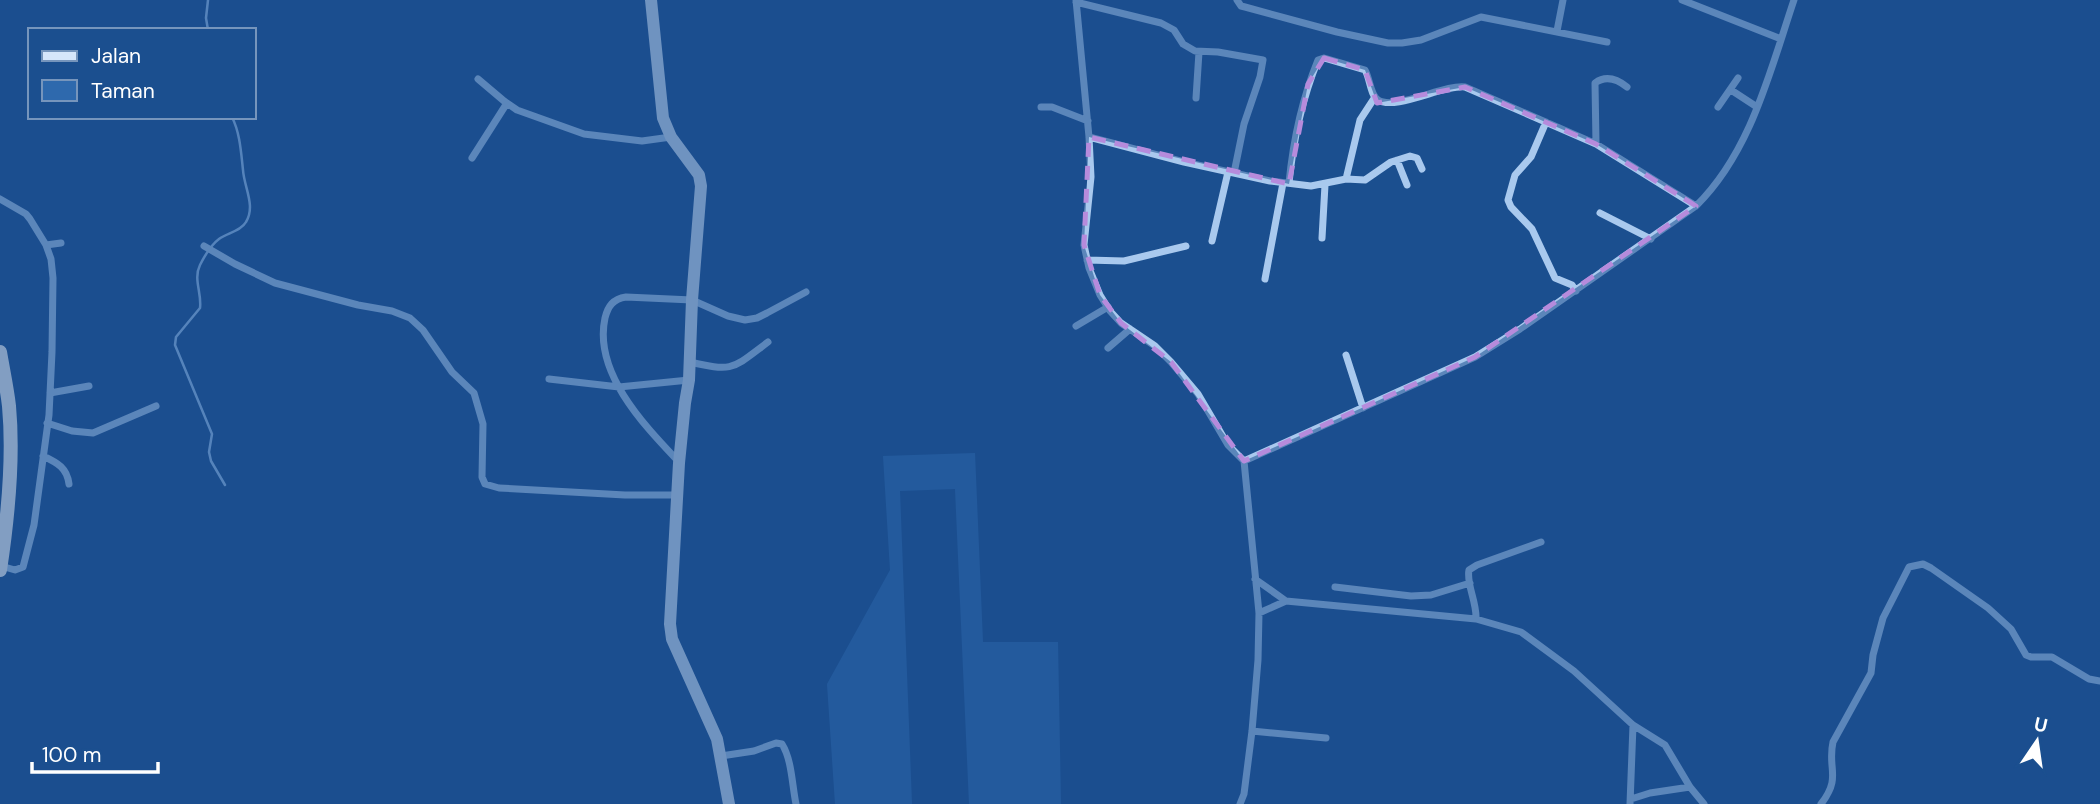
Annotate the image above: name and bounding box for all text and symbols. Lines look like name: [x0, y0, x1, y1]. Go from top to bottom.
legend: [28, 28, 256, 119]
text: Jalan: [91, 42, 141, 70]
text: Taman: [91, 77, 155, 105]
north arrow: [2002, 706, 2072, 776]
text: U: [2032, 711, 2050, 739]
scale bar: [32, 730, 158, 774]
text: 100 m: [42, 741, 102, 769]

